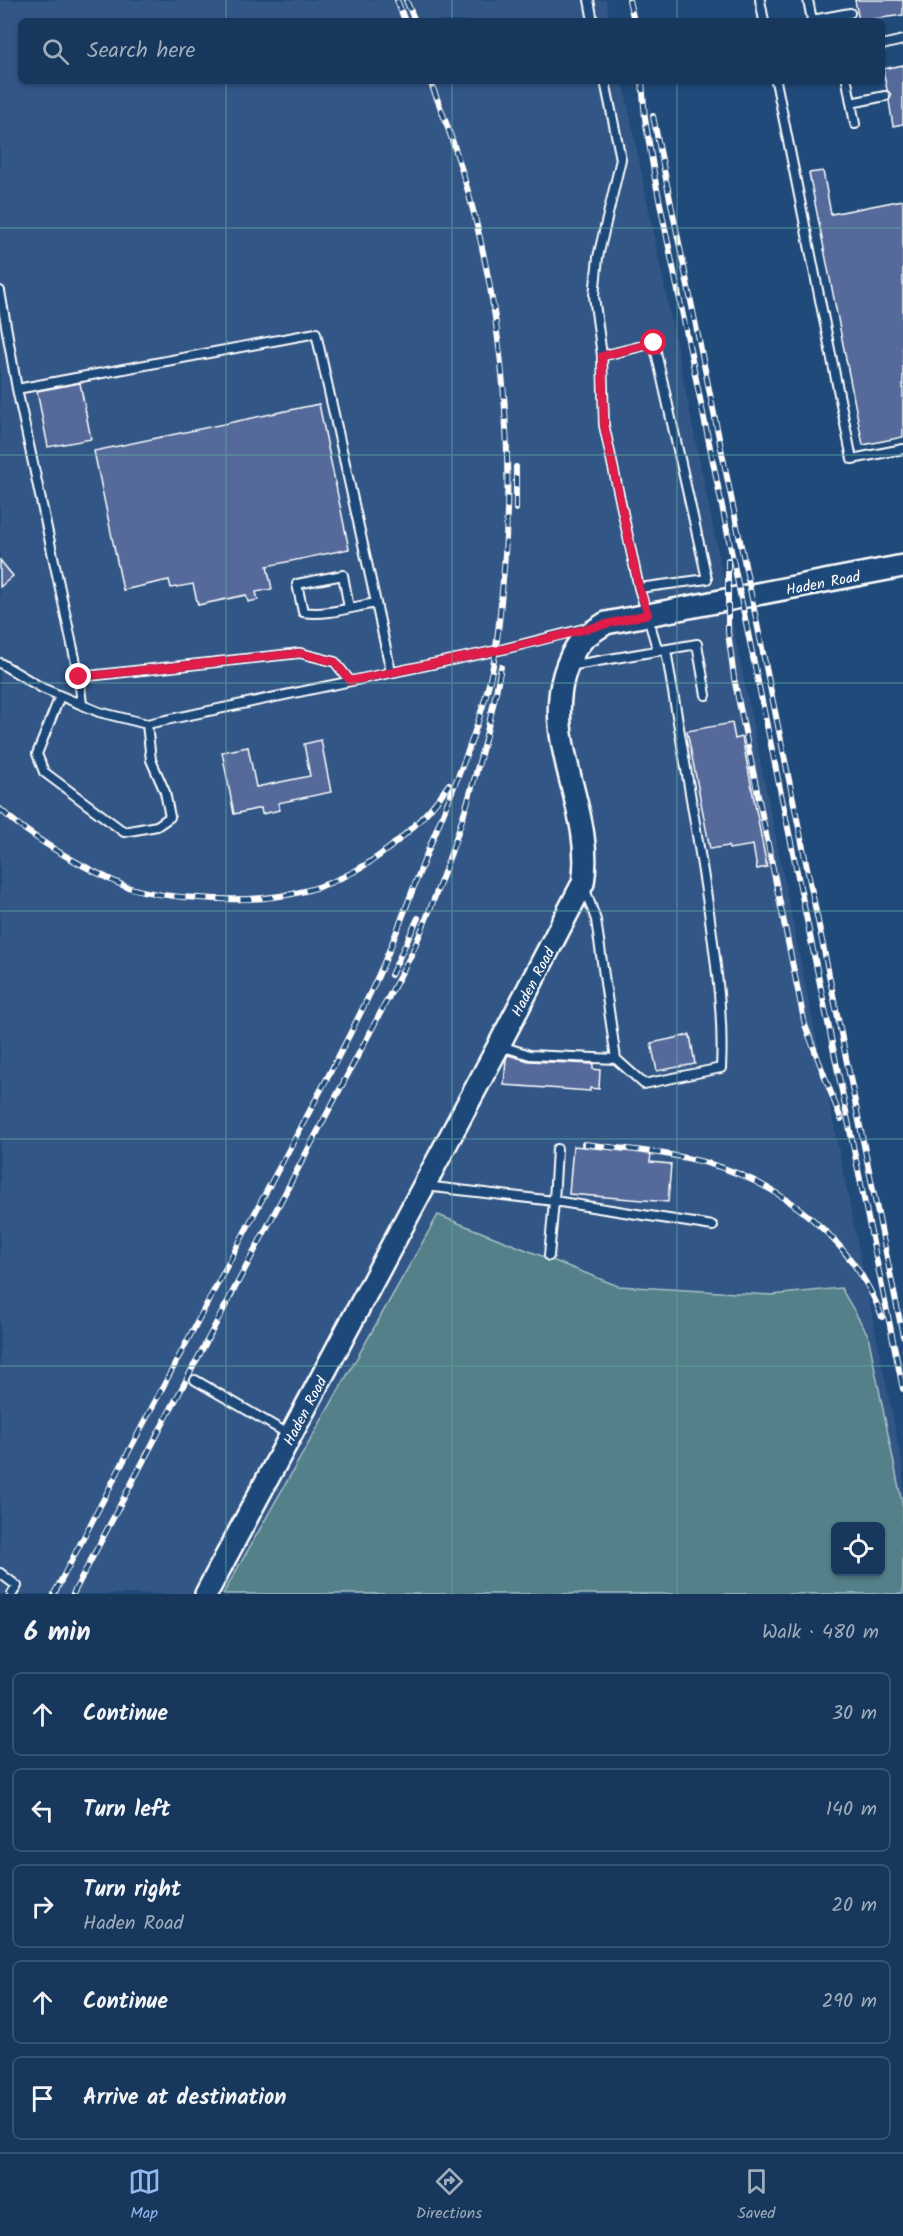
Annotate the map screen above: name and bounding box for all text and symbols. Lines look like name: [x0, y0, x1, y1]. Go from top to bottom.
search box: [18, 18, 885, 84]
text: Search here: [87, 34, 195, 69]
icon: search: [39, 35, 72, 68]
route start: [640, 329, 666, 355]
street label: Haden Road: [784, 565, 863, 603]
route end: [65, 663, 91, 689]
street label: Haden Road: [506, 943, 562, 1021]
street label: Haden Road: [278, 1372, 334, 1450]
map controls: [831, 1522, 885, 1576]
button: locate: [831, 1522, 885, 1576]
text: 6 min: [24, 1612, 91, 1654]
text: Walk · 480 m: [762, 1617, 879, 1649]
text: Continue: [83, 1697, 168, 1732]
icon: ahead: [26, 1698, 59, 1731]
text: 30 m: [832, 1698, 877, 1730]
text: Turn left: [83, 1793, 170, 1828]
icon: left: [26, 1794, 59, 1827]
text: 140 m: [826, 1794, 877, 1826]
text: Turn right: [83, 1873, 181, 1908]
icon: right: [26, 1890, 59, 1923]
text: 20 m: [831, 1890, 877, 1922]
text: Haden Road: [83, 1908, 184, 1940]
text: Continue: [83, 1985, 168, 2020]
icon: ahead: [26, 1986, 59, 2019]
text: 290 m: [822, 1986, 877, 2018]
text: Arrive at destination: [83, 2081, 286, 2116]
icon: arrive: [26, 2082, 59, 2115]
tab: Map: [128, 2165, 161, 2226]
tab: Directions: [416, 2165, 482, 2226]
tab: Saved: [737, 2165, 775, 2226]

